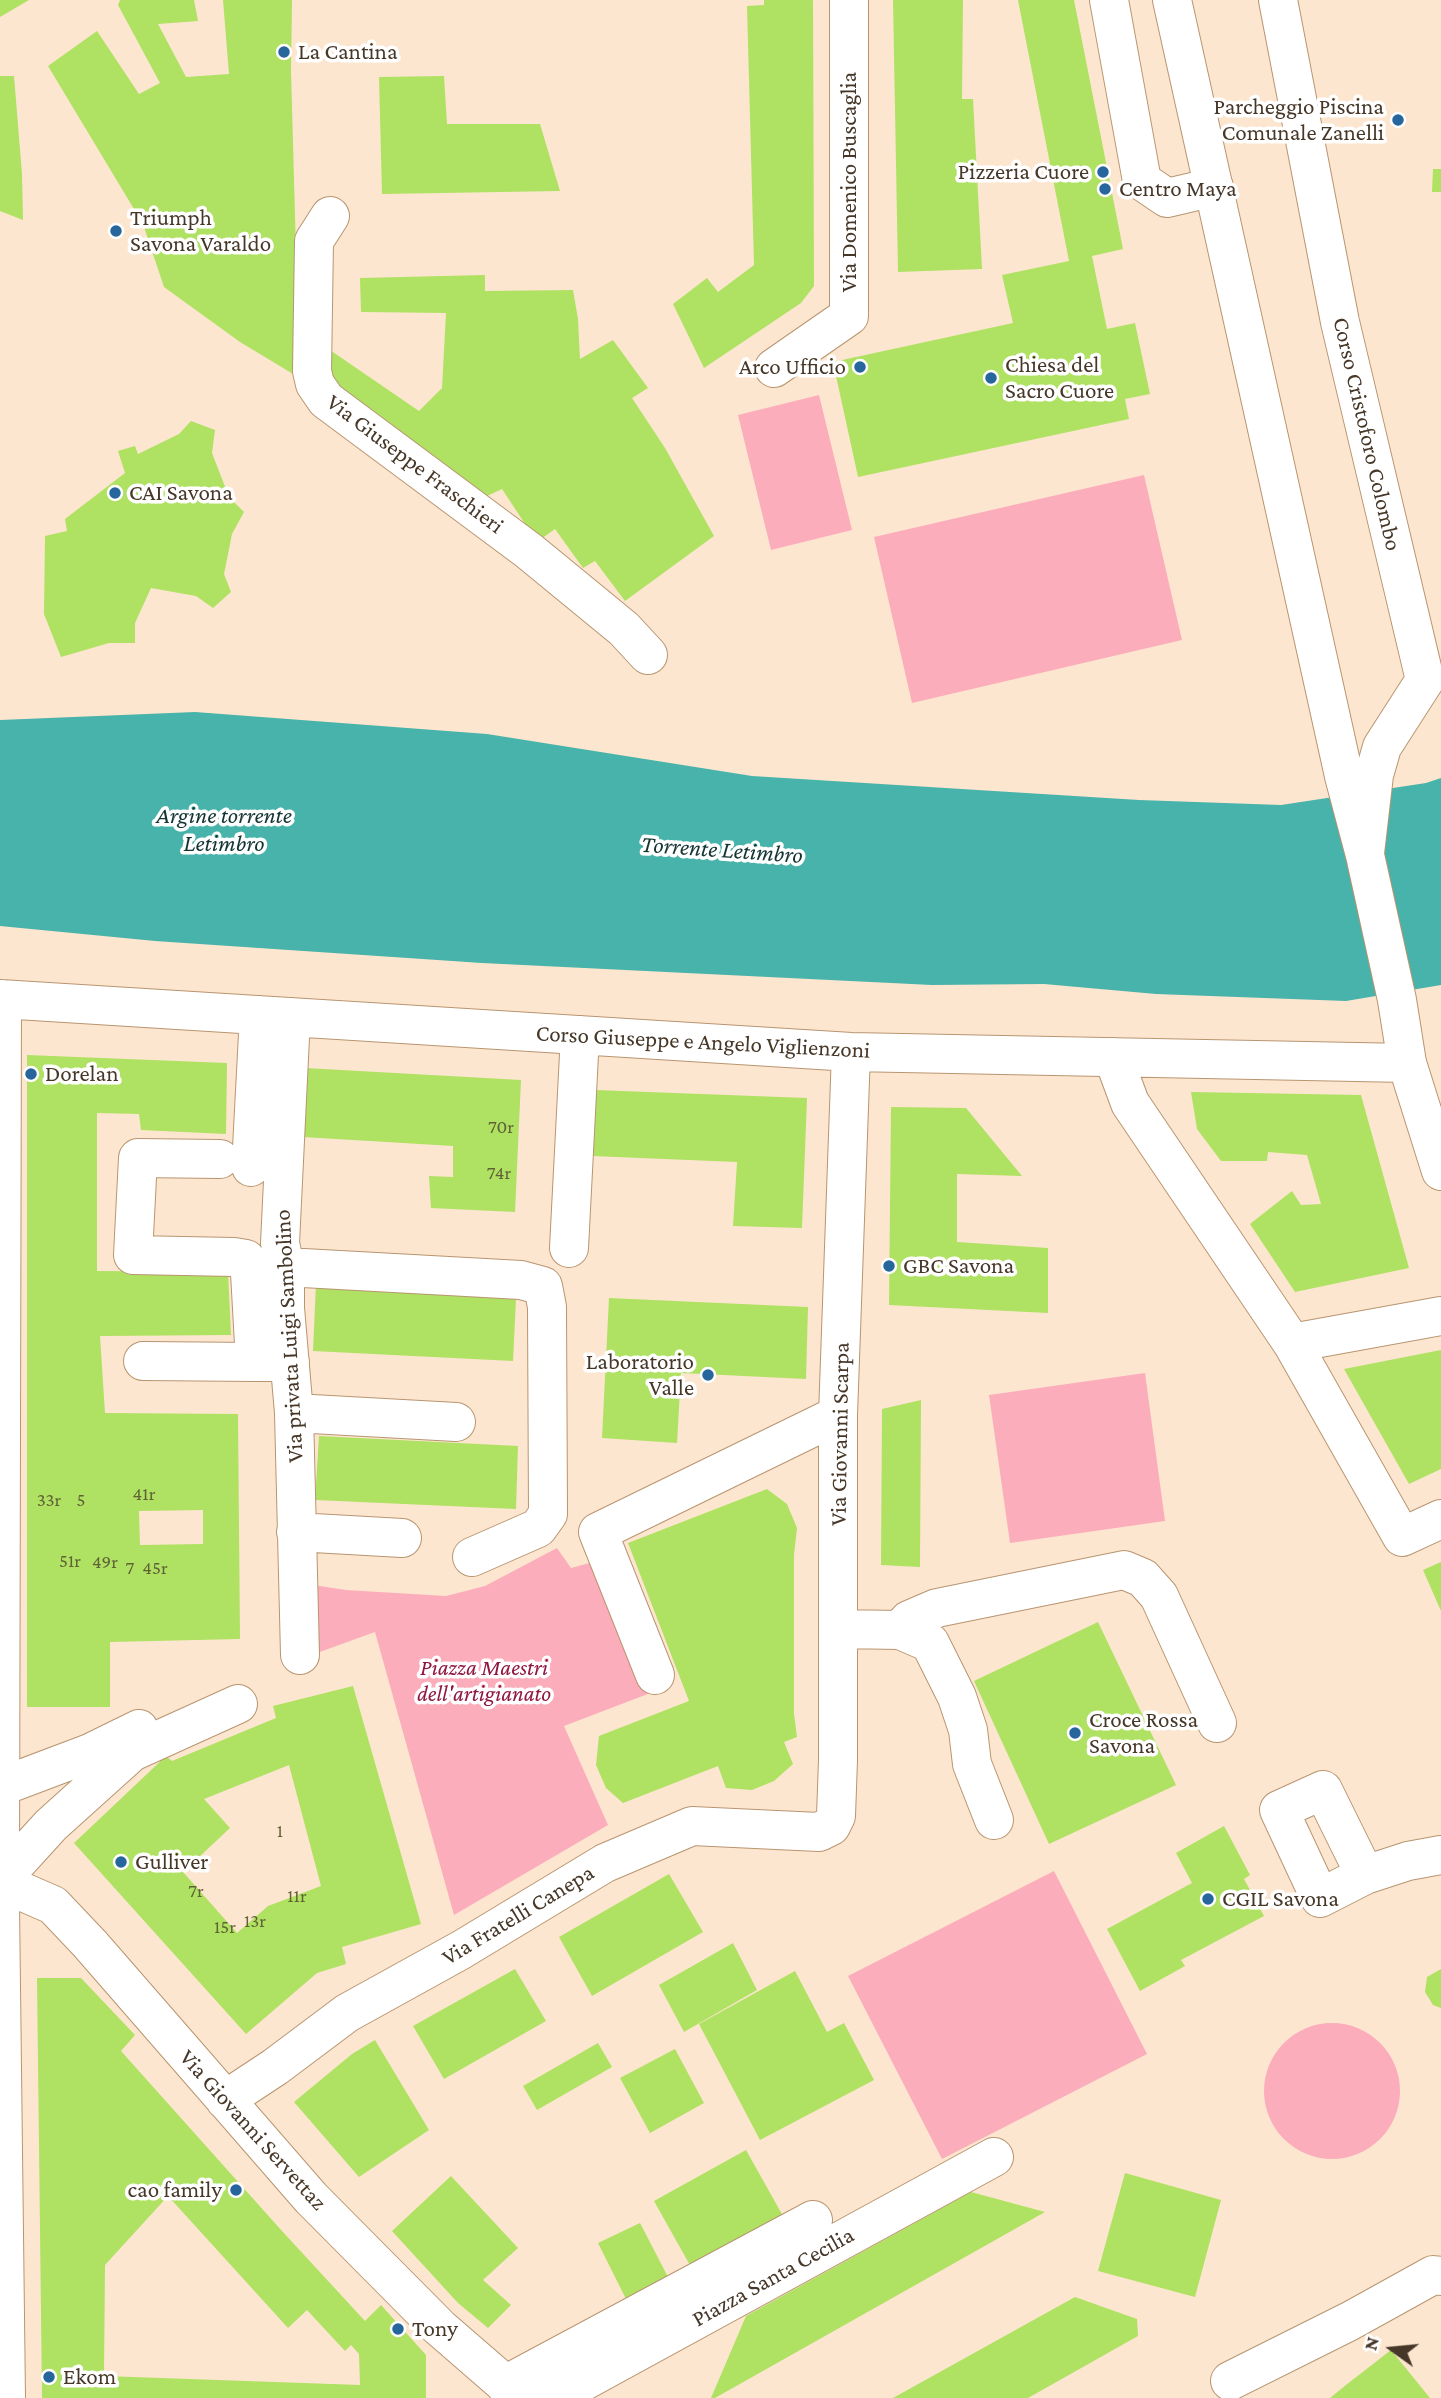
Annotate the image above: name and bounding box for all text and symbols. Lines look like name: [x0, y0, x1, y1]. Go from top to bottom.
place label: La Cantina: [298, 38, 398, 66]
marker: La Cantina: [276, 44, 292, 60]
street label: Via Domenico Buscaglia: [835, 72, 863, 292]
place label: Parcheggio Piscina Comunale Zanelli: [1213, 93, 1384, 147]
marker: Parcheggio Piscina Comunale Zanelli: [1390, 112, 1406, 128]
place label: Pizzeria Cuore: [958, 158, 1089, 186]
marker: Pizzeria Cuore: [1095, 164, 1111, 180]
place label: Centro Maya: [1119, 175, 1237, 203]
marker: Centro Maya: [1097, 181, 1113, 197]
place label: Triumph Savona Varaldo: [130, 204, 271, 258]
marker: Triumph Savona Varaldo: [108, 223, 124, 239]
street label: Corso Cristoforo Colombo: [1327, 315, 1407, 553]
place label: Chiesa del Sacro Cuore: [1005, 351, 1114, 405]
place label: Arco Ufficio: [739, 353, 846, 381]
marker: Arco Ufficio: [852, 359, 868, 375]
marker: Chiesa del Sacro Cuore: [983, 370, 999, 386]
street label: Via Giuseppe Fraschieri: [321, 388, 509, 540]
place label: CAI Savona: [129, 479, 233, 507]
marker: CAI Savona: [107, 485, 123, 501]
water label: Argine torrente Letimbro: [156, 802, 292, 858]
water label: Torrente Letimbro: [640, 830, 804, 870]
street label: Corso Giuseppe e Angelo Viglienzoni: [535, 1019, 871, 1065]
place label: Dorelan: [45, 1060, 119, 1088]
marker: Dorelan: [23, 1066, 39, 1082]
house number: 70r: [488, 1116, 514, 1138]
house number: 74r: [487, 1162, 511, 1184]
street label: Via privata Luigi Sambolino: [269, 1209, 309, 1463]
place label: GBC Savona: [903, 1252, 1014, 1280]
marker: GBC Savona: [881, 1258, 897, 1274]
street label: Via Giovanni Scarpa: [825, 1342, 855, 1526]
place label: Laboratorio Valle: [586, 1348, 694, 1402]
marker: Laboratorio Valle: [700, 1367, 716, 1383]
house number: 41r: [133, 1483, 155, 1505]
house number: 33r: [37, 1489, 61, 1511]
house number: 5: [77, 1489, 85, 1511]
house number: 51r: [59, 1550, 81, 1572]
house number: 49r: [92, 1551, 118, 1573]
house number: 7: [126, 1557, 134, 1579]
house number: 45r: [142, 1557, 168, 1579]
park label: Piazza Maestri dell'artigianato: [417, 1654, 551, 1708]
place label: Croce Rossa Savona: [1089, 1706, 1198, 1760]
marker: Croce Rossa Savona: [1067, 1725, 1083, 1741]
house number: 1: [277, 1820, 283, 1842]
place label: Gulliver: [135, 1848, 209, 1876]
marker: Gulliver: [113, 1854, 129, 1870]
street label: Via Fratelli Canepa: [437, 1859, 599, 1971]
house number: 7r: [188, 1880, 204, 1902]
house number: 11r: [287, 1885, 307, 1907]
place label: CGIL Savona: [1222, 1885, 1339, 1913]
marker: CGIL Savona: [1200, 1891, 1216, 1907]
house number: 13r: [244, 1910, 266, 1932]
house number: 15r: [214, 1916, 236, 1938]
street label: Via Giovanni Servettaz: [174, 2044, 332, 2216]
place label: cao family: [127, 2176, 222, 2204]
marker: cao family: [228, 2182, 244, 2198]
street label: Piazza Santa Cecilia: [687, 2221, 859, 2333]
north arrow: [1357, 2314, 1427, 2384]
place label: Tony: [412, 2315, 458, 2343]
marker: Tony: [390, 2321, 406, 2337]
text: N: [1359, 2334, 1383, 2352]
place label: Ekom: [63, 2363, 116, 2391]
marker: Ekom: [41, 2369, 57, 2385]

